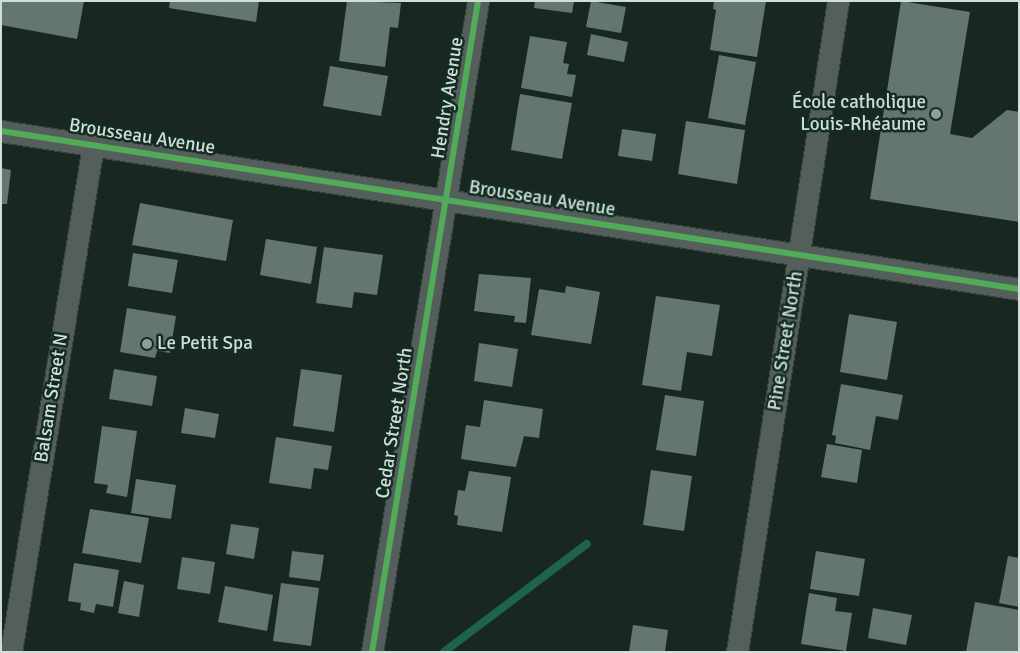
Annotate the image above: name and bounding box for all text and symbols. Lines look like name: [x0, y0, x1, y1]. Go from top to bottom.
street label: Hendry Avenue: [427, 36, 469, 160]
place label: École catholique Louis-Rhéaume: [792, 92, 926, 136]
marker: École catholique Louis-Rhéaume: [930, 108, 942, 120]
street label: Brousseau Avenue: [67, 114, 217, 160]
street label: Brousseau Avenue: [467, 176, 617, 222]
street label: Pine Street North: [764, 270, 808, 412]
street label: Balsam Street N: [31, 332, 73, 464]
place label: Le Petit Spa: [157, 333, 253, 355]
marker: Le Petit Spa: [141, 338, 153, 350]
street label: Cedar Street North: [372, 346, 418, 500]

